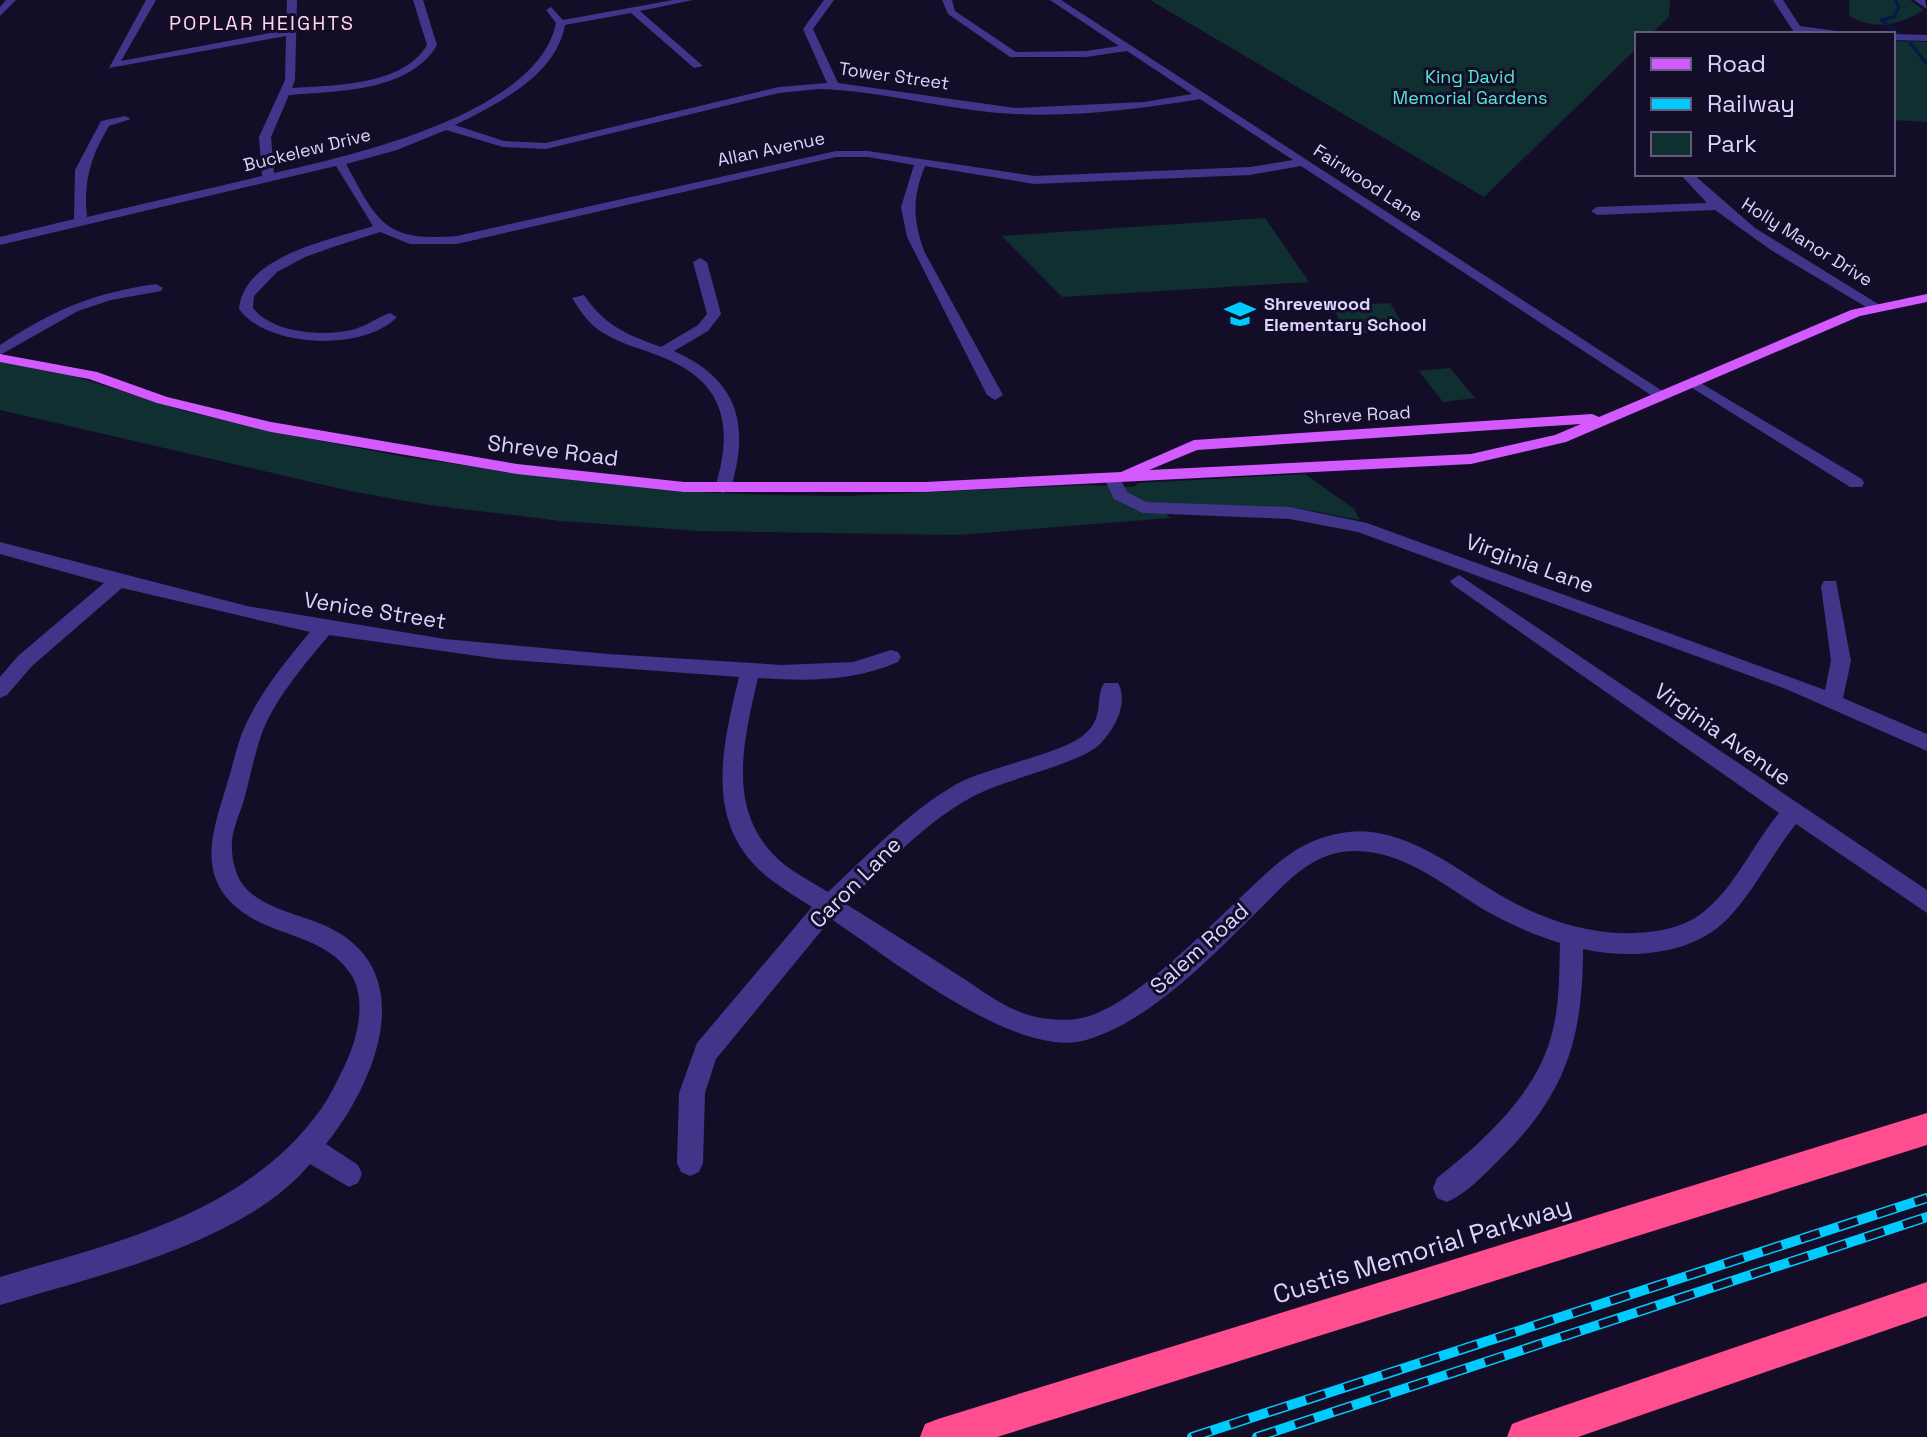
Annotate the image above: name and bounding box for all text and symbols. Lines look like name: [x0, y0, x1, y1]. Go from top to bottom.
district label: POPLAR HEIGHTS: [169, 10, 355, 36]
legend: [1635, 32, 1895, 176]
text: Road: [1707, 48, 1766, 79]
street label: Tower Street: [837, 56, 951, 95]
park label: King David Memorial Gardens: [1393, 65, 1547, 109]
text: Railway: [1707, 88, 1795, 119]
street label: Buckelew Drive: [241, 123, 373, 176]
street label: Allan Avenue: [715, 126, 827, 171]
text: Park: [1707, 128, 1757, 159]
street label: Fairwood Lane: [1309, 139, 1427, 226]
street label: Holly Manor Drive: [1738, 192, 1877, 291]
place label: Shrevewood Elementary School: [1264, 292, 1427, 336]
school or university icon: Shrevewood Elementary School: [1223, 297, 1257, 331]
street label: Shreve Road: [1303, 400, 1411, 429]
street label: Shreve Road: [486, 428, 620, 472]
street label: Virginia Lane: [1462, 527, 1598, 599]
street label: Venice Street: [302, 585, 448, 635]
street label: Virginia Avenue: [1649, 676, 1797, 792]
street label: Caron Lane: [803, 830, 907, 934]
street label: Salem Road: [1144, 896, 1254, 1000]
street label: Custis Memorial Parkway: [1269, 1188, 1575, 1312]

